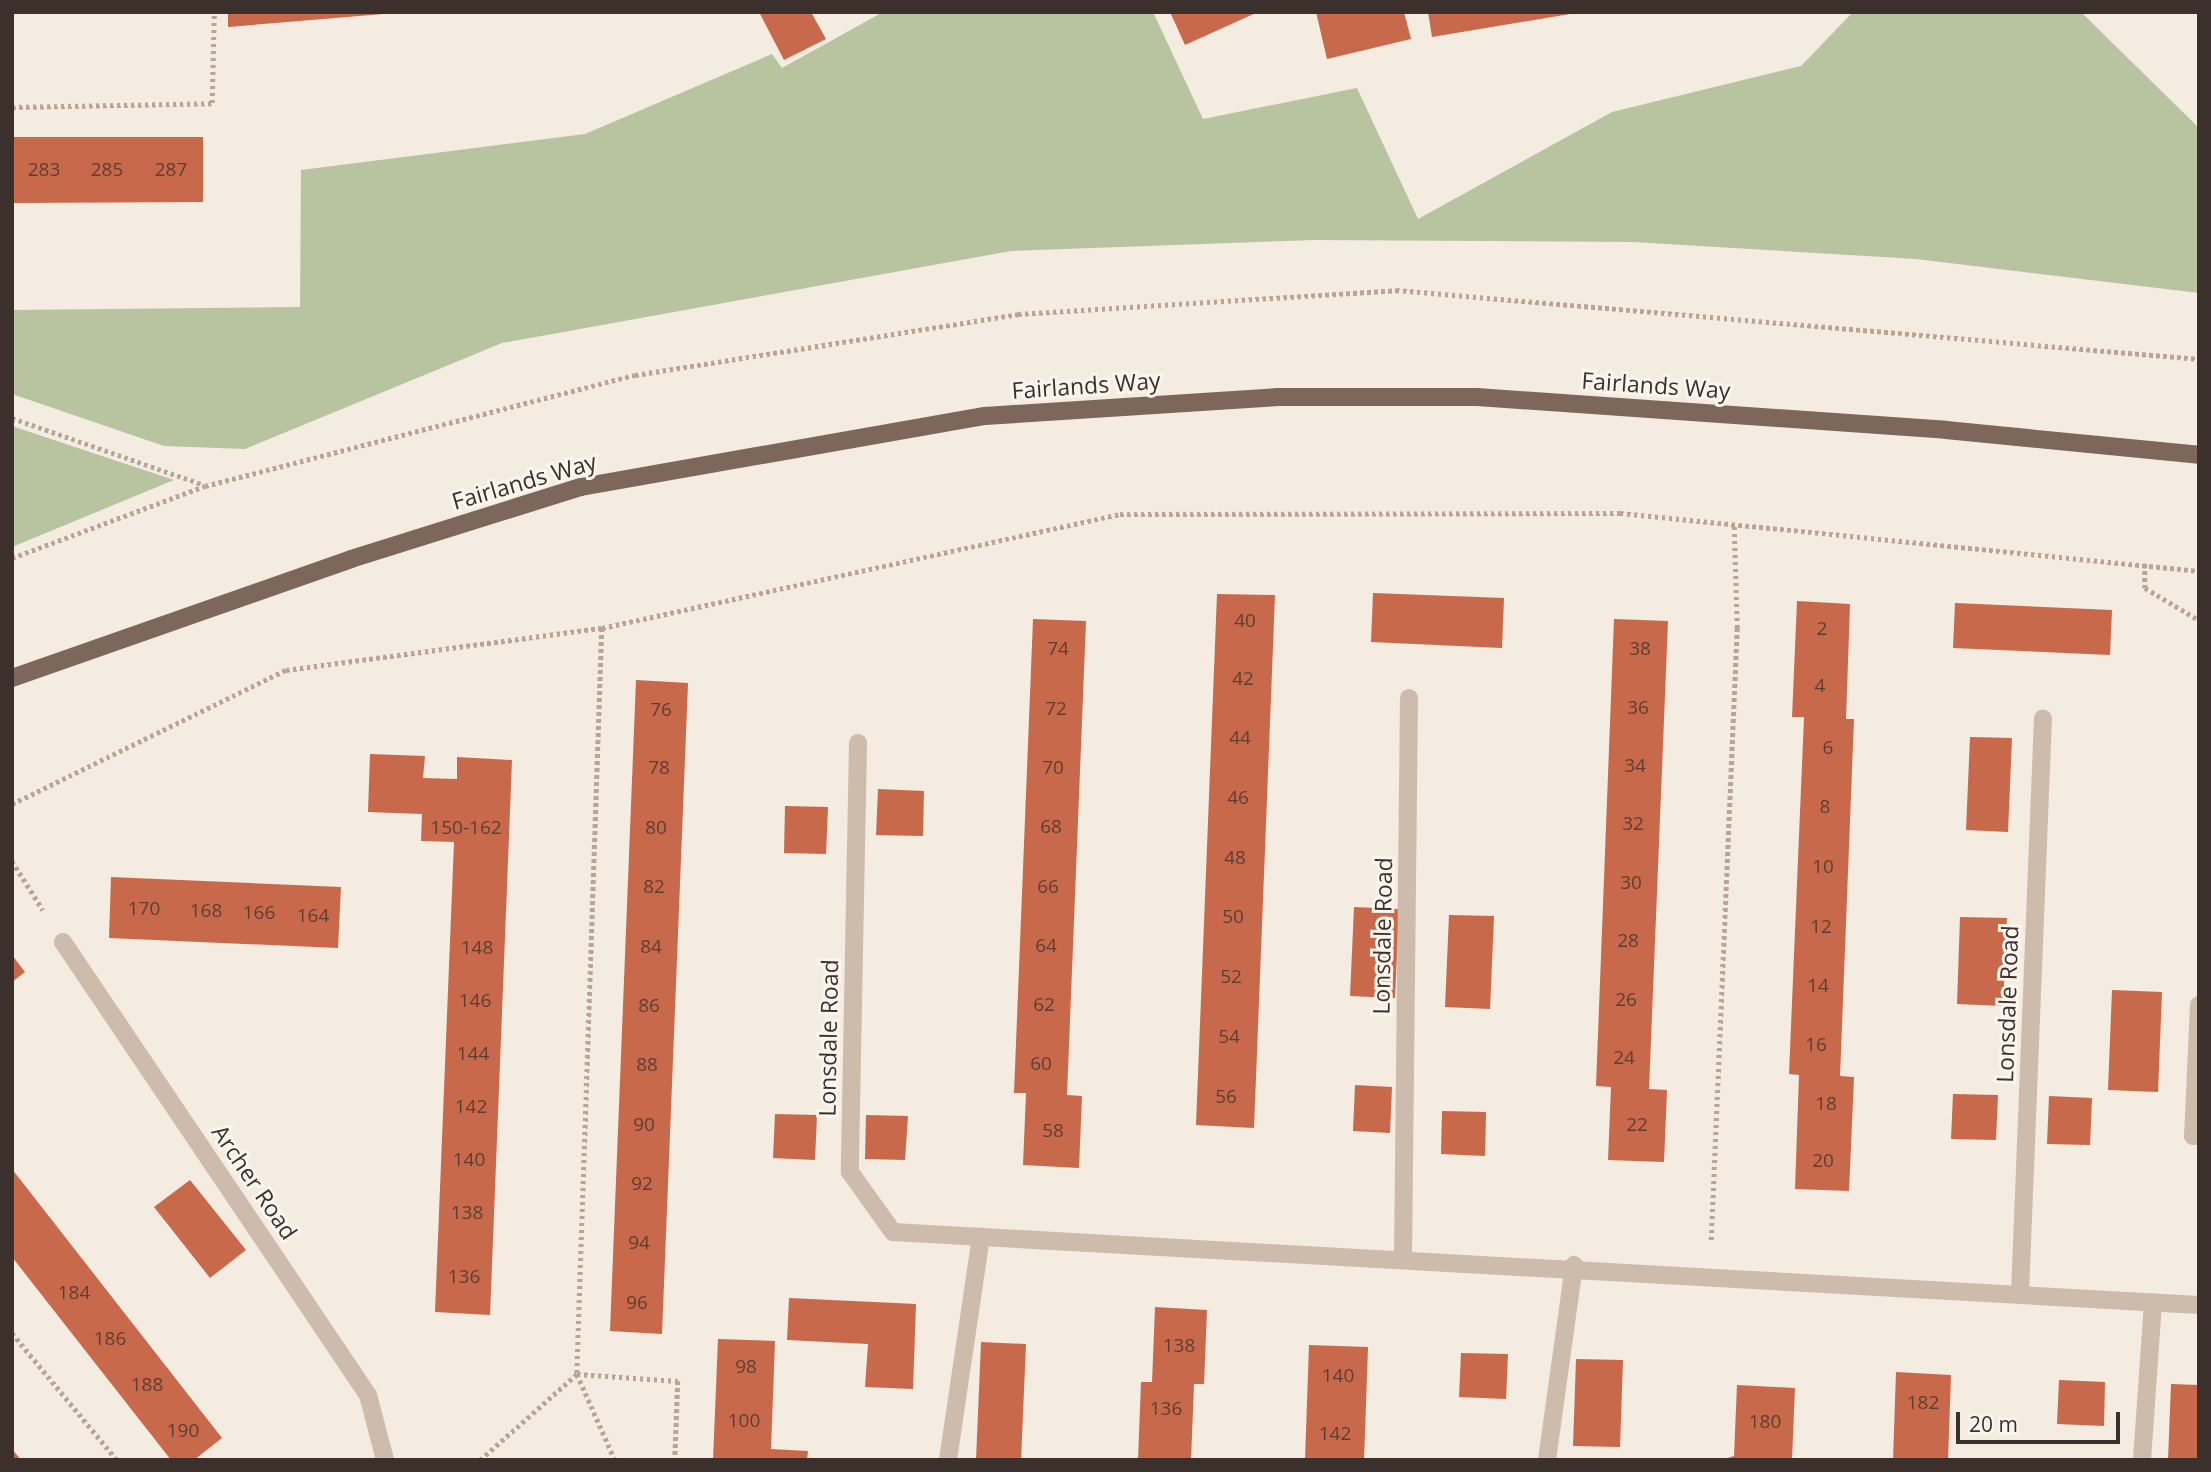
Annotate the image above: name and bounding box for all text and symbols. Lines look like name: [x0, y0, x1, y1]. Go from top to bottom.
house number: 283: [28, 159, 60, 181]
house number: 285: [91, 159, 123, 181]
house number: 287: [155, 159, 187, 181]
street label: Fairlands Way: [1011, 366, 1161, 404]
street label: Fairlands Way: [1581, 366, 1731, 404]
street label: Fairlands Way: [449, 447, 599, 515]
house number: 40: [1234, 610, 1256, 632]
house number: 2: [1817, 618, 1827, 640]
house number: 74: [1047, 638, 1069, 660]
house number: 38: [1629, 638, 1651, 660]
house number: 42: [1232, 668, 1254, 690]
house number: 4: [1815, 675, 1825, 697]
house number: 36: [1627, 697, 1649, 719]
house number: 72: [1045, 698, 1067, 720]
house number: 76: [650, 699, 672, 721]
house number: 44: [1229, 727, 1251, 749]
house number: 6: [1823, 737, 1833, 759]
house number: 34: [1624, 755, 1646, 777]
house number: 78: [648, 757, 670, 779]
house number: 70: [1042, 757, 1064, 779]
house number: 46: [1227, 787, 1249, 809]
house number: 8: [1820, 796, 1830, 818]
house number: 32: [1622, 813, 1644, 835]
house number: 68: [1040, 816, 1062, 838]
house number: 150-162: [430, 817, 502, 839]
house number: 80: [645, 817, 667, 839]
house number: 48: [1224, 847, 1246, 869]
house number: 10: [1812, 856, 1834, 878]
street label: Lonsdale Road: [1367, 857, 1397, 1015]
house number: 30: [1620, 872, 1642, 894]
house number: 82: [643, 876, 665, 898]
house number: 66: [1037, 876, 1059, 898]
house number: 170: [128, 898, 160, 920]
house number: 168: [190, 900, 222, 922]
house number: 166: [243, 902, 275, 924]
house number: 164: [297, 905, 329, 927]
house number: 50: [1222, 906, 1244, 928]
house number: 12: [1810, 916, 1832, 938]
street label: Lonsdale Road: [1990, 925, 2024, 1083]
house number: 28: [1617, 930, 1639, 952]
house number: 64: [1035, 935, 1057, 957]
house number: 84: [640, 936, 662, 958]
house number: 148: [461, 937, 493, 959]
street label: Lonsdale Road: [813, 959, 843, 1117]
house number: 52: [1220, 966, 1242, 988]
house number: 14: [1807, 975, 1829, 997]
house number: 26: [1615, 989, 1637, 1011]
house number: 146: [459, 990, 491, 1012]
house number: 62: [1033, 994, 1055, 1016]
house number: 86: [638, 995, 660, 1017]
house number: 54: [1218, 1026, 1240, 1048]
house number: 16: [1805, 1034, 1827, 1056]
house number: 144: [457, 1043, 489, 1065]
house number: 24: [1613, 1047, 1635, 1069]
house number: 60: [1030, 1053, 1052, 1075]
house number: 88: [636, 1054, 658, 1076]
house number: 56: [1215, 1086, 1237, 1108]
house number: 18: [1815, 1093, 1837, 1115]
house number: 142: [455, 1096, 487, 1118]
house number: 90: [633, 1114, 655, 1136]
house number: 22: [1626, 1114, 1648, 1136]
street label: Archer Road: [207, 1119, 303, 1245]
house number: 58: [1042, 1120, 1064, 1142]
house number: 140: [453, 1149, 485, 1171]
house number: 20: [1812, 1150, 1834, 1172]
house number: 92: [631, 1173, 653, 1195]
house number: 138: [451, 1202, 483, 1224]
house number: 94: [628, 1232, 650, 1254]
house number: 136: [448, 1266, 480, 1288]
house number: 184: [58, 1282, 90, 1304]
house number: 96: [626, 1292, 648, 1314]
house number: 186: [94, 1328, 126, 1350]
house number: 138: [1163, 1335, 1195, 1357]
house number: 98: [735, 1356, 757, 1378]
house number: 140: [1322, 1365, 1354, 1387]
house number: 188: [131, 1374, 163, 1396]
house number: 182: [1907, 1392, 1939, 1414]
house number: 136: [1150, 1398, 1182, 1420]
scale bar: [1959, 1398, 2124, 1442]
house number: 100: [728, 1410, 760, 1432]
text: 20 m: [1969, 1410, 2018, 1438]
house number: 180: [1749, 1411, 1781, 1433]
house number: 190: [167, 1420, 199, 1442]
house number: 142: [1319, 1423, 1351, 1445]

